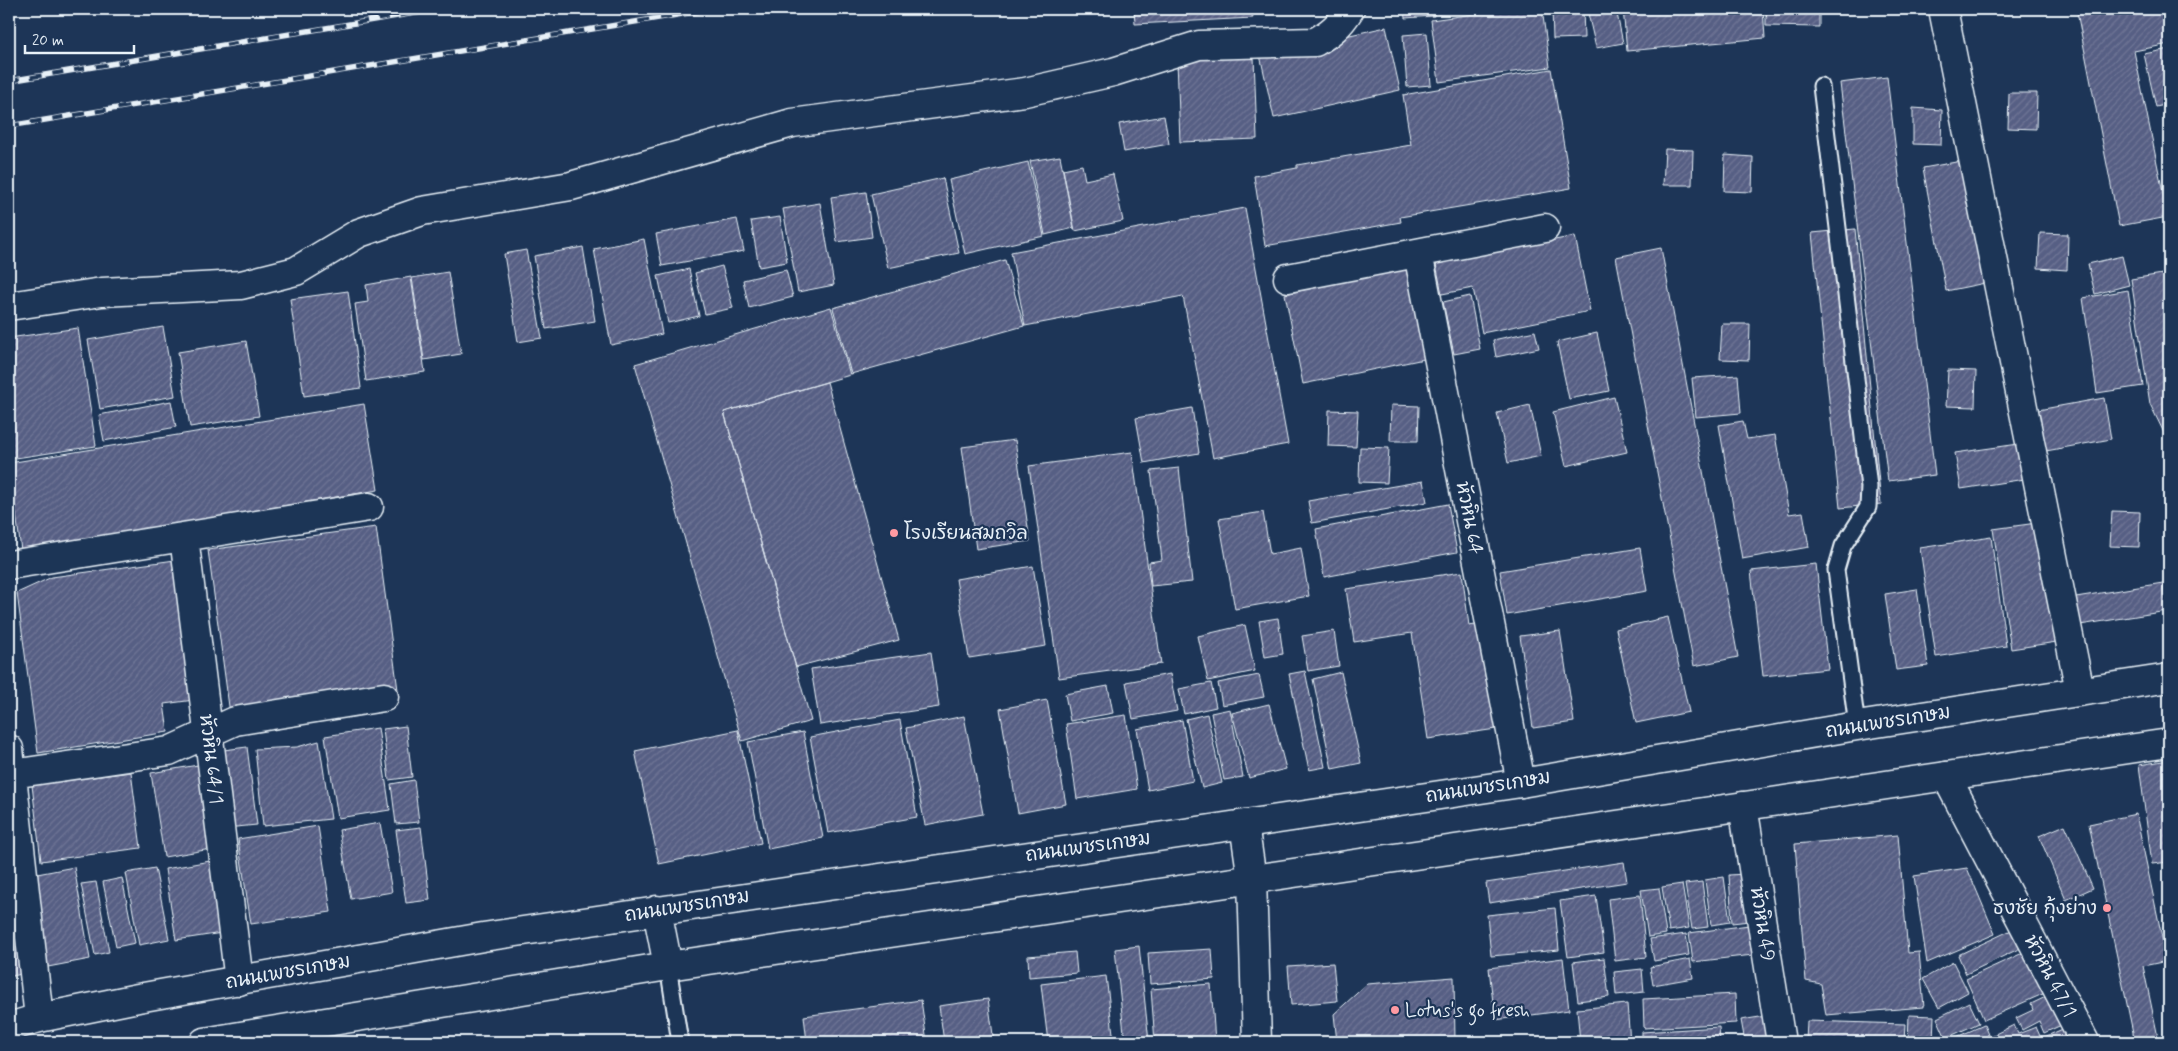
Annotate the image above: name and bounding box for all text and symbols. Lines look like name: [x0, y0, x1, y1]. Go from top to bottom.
scale bar: [25, 22, 134, 54]
text: 20 m: [32, 31, 64, 51]
street label: หัวหิน 64: [1450, 479, 1488, 557]
place label: โรงเรียนสมถวิล: [904, 520, 1028, 546]
marker: โรงเรียนสมถวิล: [888, 527, 900, 539]
street label: ถนนเพชรเกษม: [1824, 700, 1952, 744]
street label: หัวหิน 64/1: [193, 713, 229, 805]
street label: ถนนเพชรเกษม: [1424, 765, 1552, 809]
street label: ถนนเพชรเกษม: [1024, 826, 1152, 868]
street label: ถนนเพชรเกษม: [623, 884, 751, 928]
street label: หัวหิน 49: [1744, 885, 1780, 963]
place label: ธงชัย กุ้งย่าง: [1993, 896, 2097, 922]
marker: ธงชัย กุ้งย่าง: [2101, 902, 2113, 914]
street label: หัวหิน 47/1: [2018, 930, 2082, 1022]
street label: ถนนเพชรเกษม: [224, 949, 352, 995]
place label: Lotus's go fresh: [1405, 998, 1530, 1026]
marker: Lotus's go fresh: [1389, 1004, 1401, 1016]

